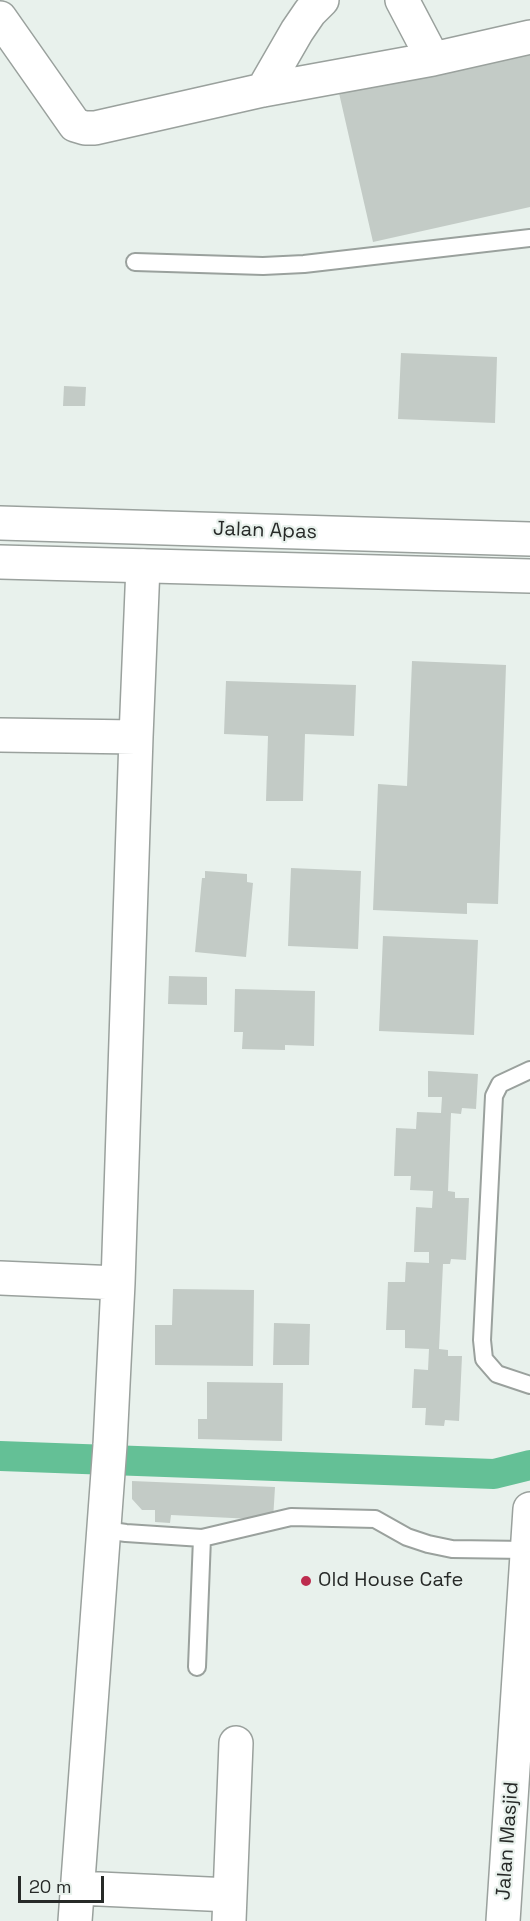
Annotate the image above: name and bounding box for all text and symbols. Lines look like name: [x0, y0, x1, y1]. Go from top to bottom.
street label: Jalan Apas: [213, 517, 317, 545]
place label: Old House Cafe: [318, 1569, 463, 1593]
marker: Old House Cafe: [299, 1574, 313, 1588]
street label: Jalan Masjid: [492, 1781, 524, 1901]
scale bar: [21, 1864, 106, 1902]
text: 20 m: [29, 1875, 72, 1898]

